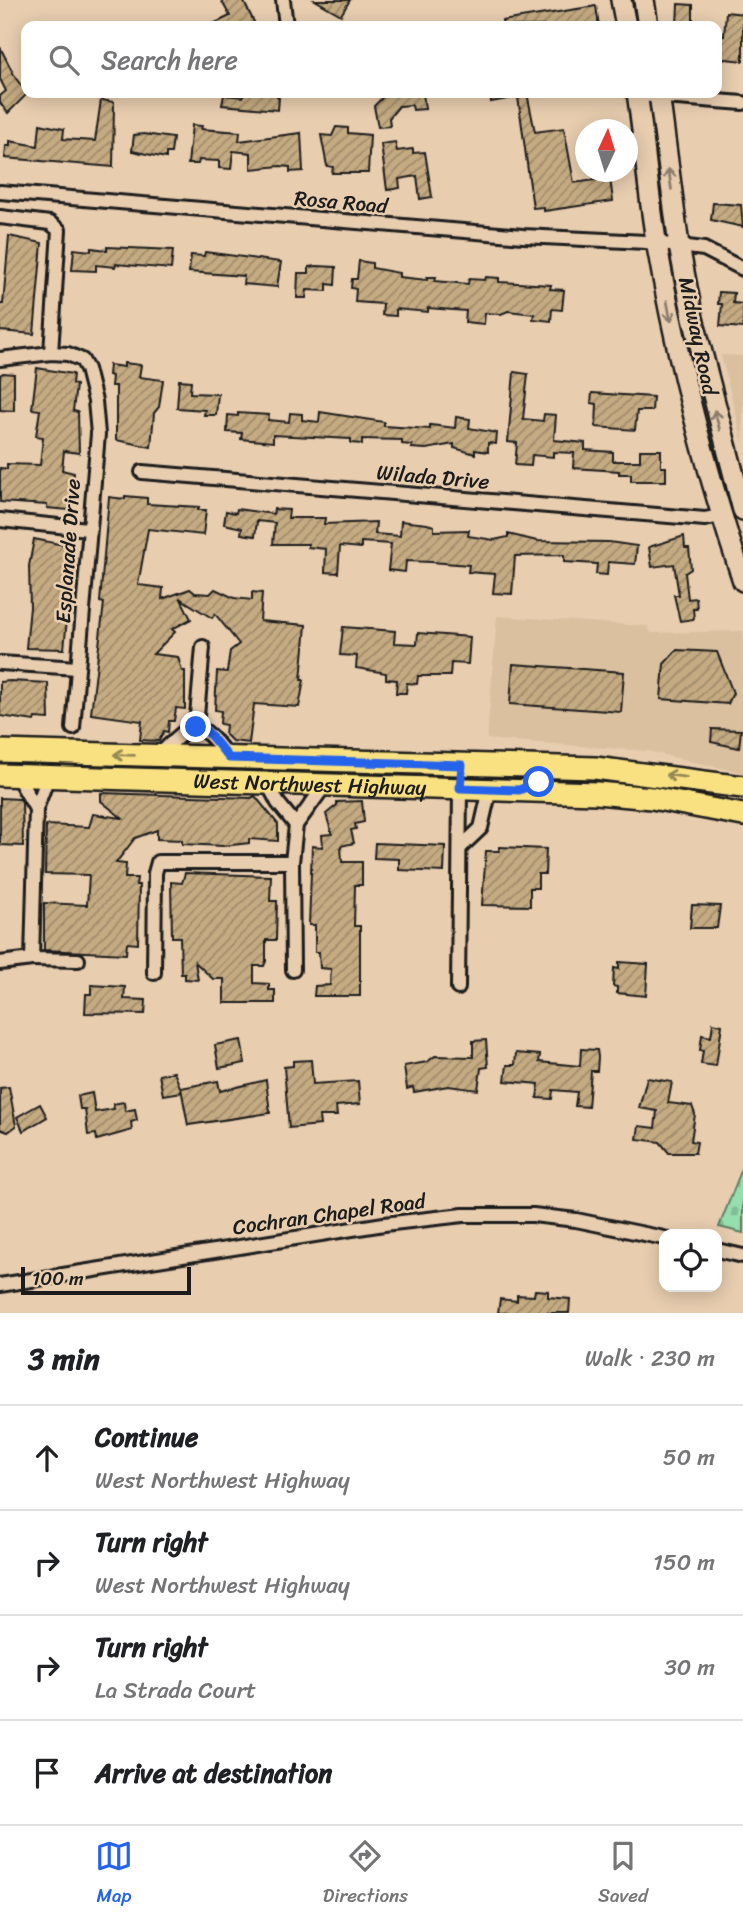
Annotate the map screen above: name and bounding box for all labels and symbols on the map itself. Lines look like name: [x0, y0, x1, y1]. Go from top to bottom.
north arrow: [575, 119, 638, 182]
one-way arrow: [664, 168, 677, 190]
street label: Rosa Road: [293, 179, 391, 225]
street label: Midway Road: [667, 273, 729, 401]
one-way arrow: [663, 299, 676, 321]
one-way arrow: [710, 409, 723, 431]
street label: Wilada Drive: [375, 453, 491, 501]
street label: Esplanade Drive: [44, 477, 92, 625]
route end: [180, 711, 211, 742]
one-way arrow: [113, 748, 136, 762]
street label: West Northwest Highway: [193, 762, 427, 807]
route start: [523, 766, 554, 797]
one-way arrow: [665, 769, 688, 782]
street label: Cochran Chapel Road: [230, 1181, 430, 1246]
scale bar: [21, 1264, 191, 1296]

